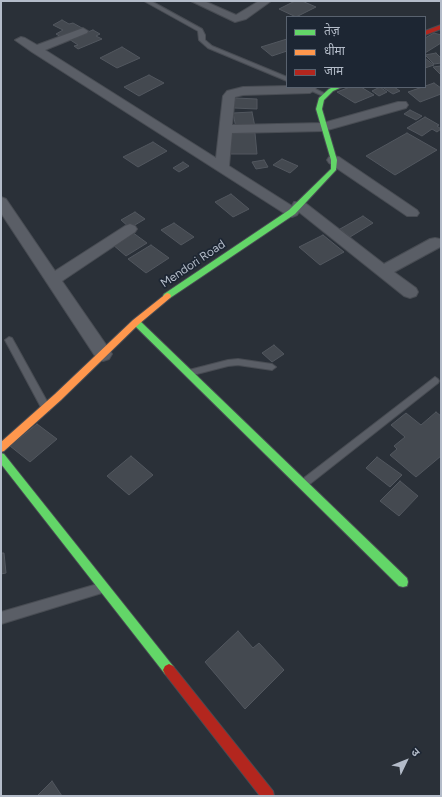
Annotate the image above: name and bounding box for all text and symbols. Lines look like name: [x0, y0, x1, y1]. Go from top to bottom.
legend: [286, 16, 426, 88]
text: तेज़: [324, 24, 340, 38]
text: धीमा: [324, 44, 345, 58]
text: जाम: [324, 64, 343, 78]
street label: Mendori Road: [158, 237, 228, 291]
north arrow: [386, 741, 426, 781]
text: उ: [408, 746, 422, 759]

